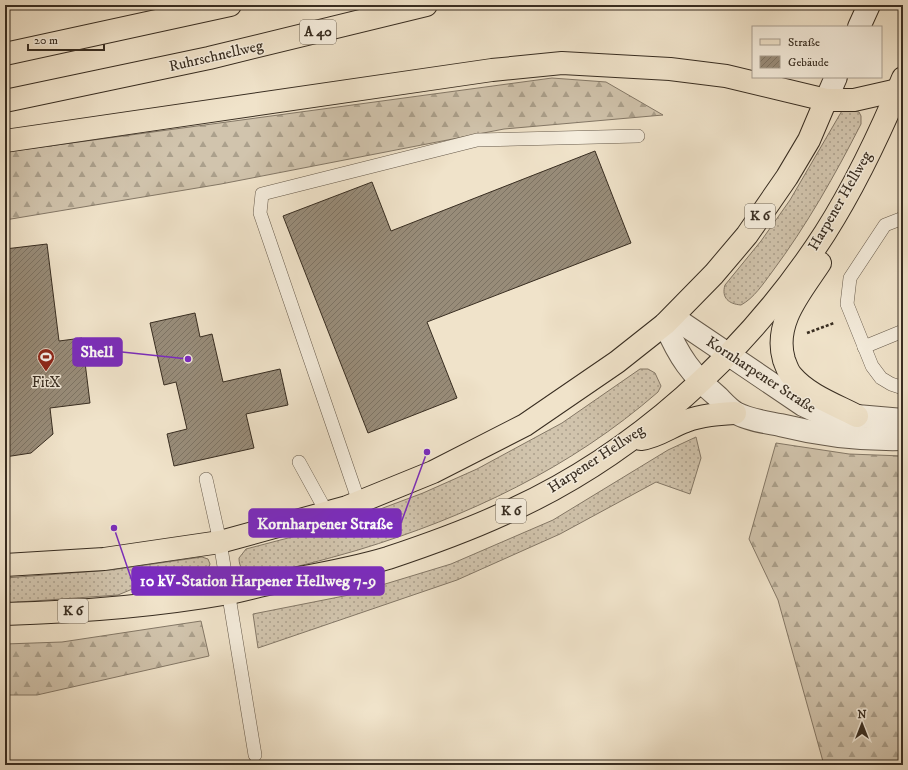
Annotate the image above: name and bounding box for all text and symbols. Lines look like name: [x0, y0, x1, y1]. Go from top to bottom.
road number: A 40: [300, 20, 336, 44]
scale bar: [28, 26, 104, 52]
legend: [752, 26, 882, 78]
text: 20 m: [34, 33, 58, 48]
text: Straße: [788, 35, 820, 50]
street label: Ruhrschnellweg: [167, 36, 266, 76]
text: Gebäude: [788, 55, 829, 70]
street label: Harpener Hellweg: [804, 147, 876, 254]
road number: K 6: [745, 204, 775, 228]
street label: Kornharpener Straße: [702, 332, 820, 418]
callout: Shell: [73, 338, 122, 366]
text: Shell: [81, 342, 115, 362]
sports icon: FitX: [36, 347, 56, 372]
place label: FitX: [32, 373, 60, 392]
street label: Harpener Hellweg: [544, 420, 649, 497]
road number: K 6: [496, 499, 526, 523]
callout: Kornharpener Straße: [249, 509, 401, 537]
text: Kornharpener Straße: [257, 514, 393, 534]
callout: 10 kV-Station Harpener Hellweg 7-9: [132, 567, 384, 595]
text: 10 kV-Station Harpener Hellweg 7-9: [140, 571, 376, 591]
road number: K 6: [58, 599, 88, 623]
north arrow: [842, 704, 882, 744]
text: N: [857, 708, 867, 722]

